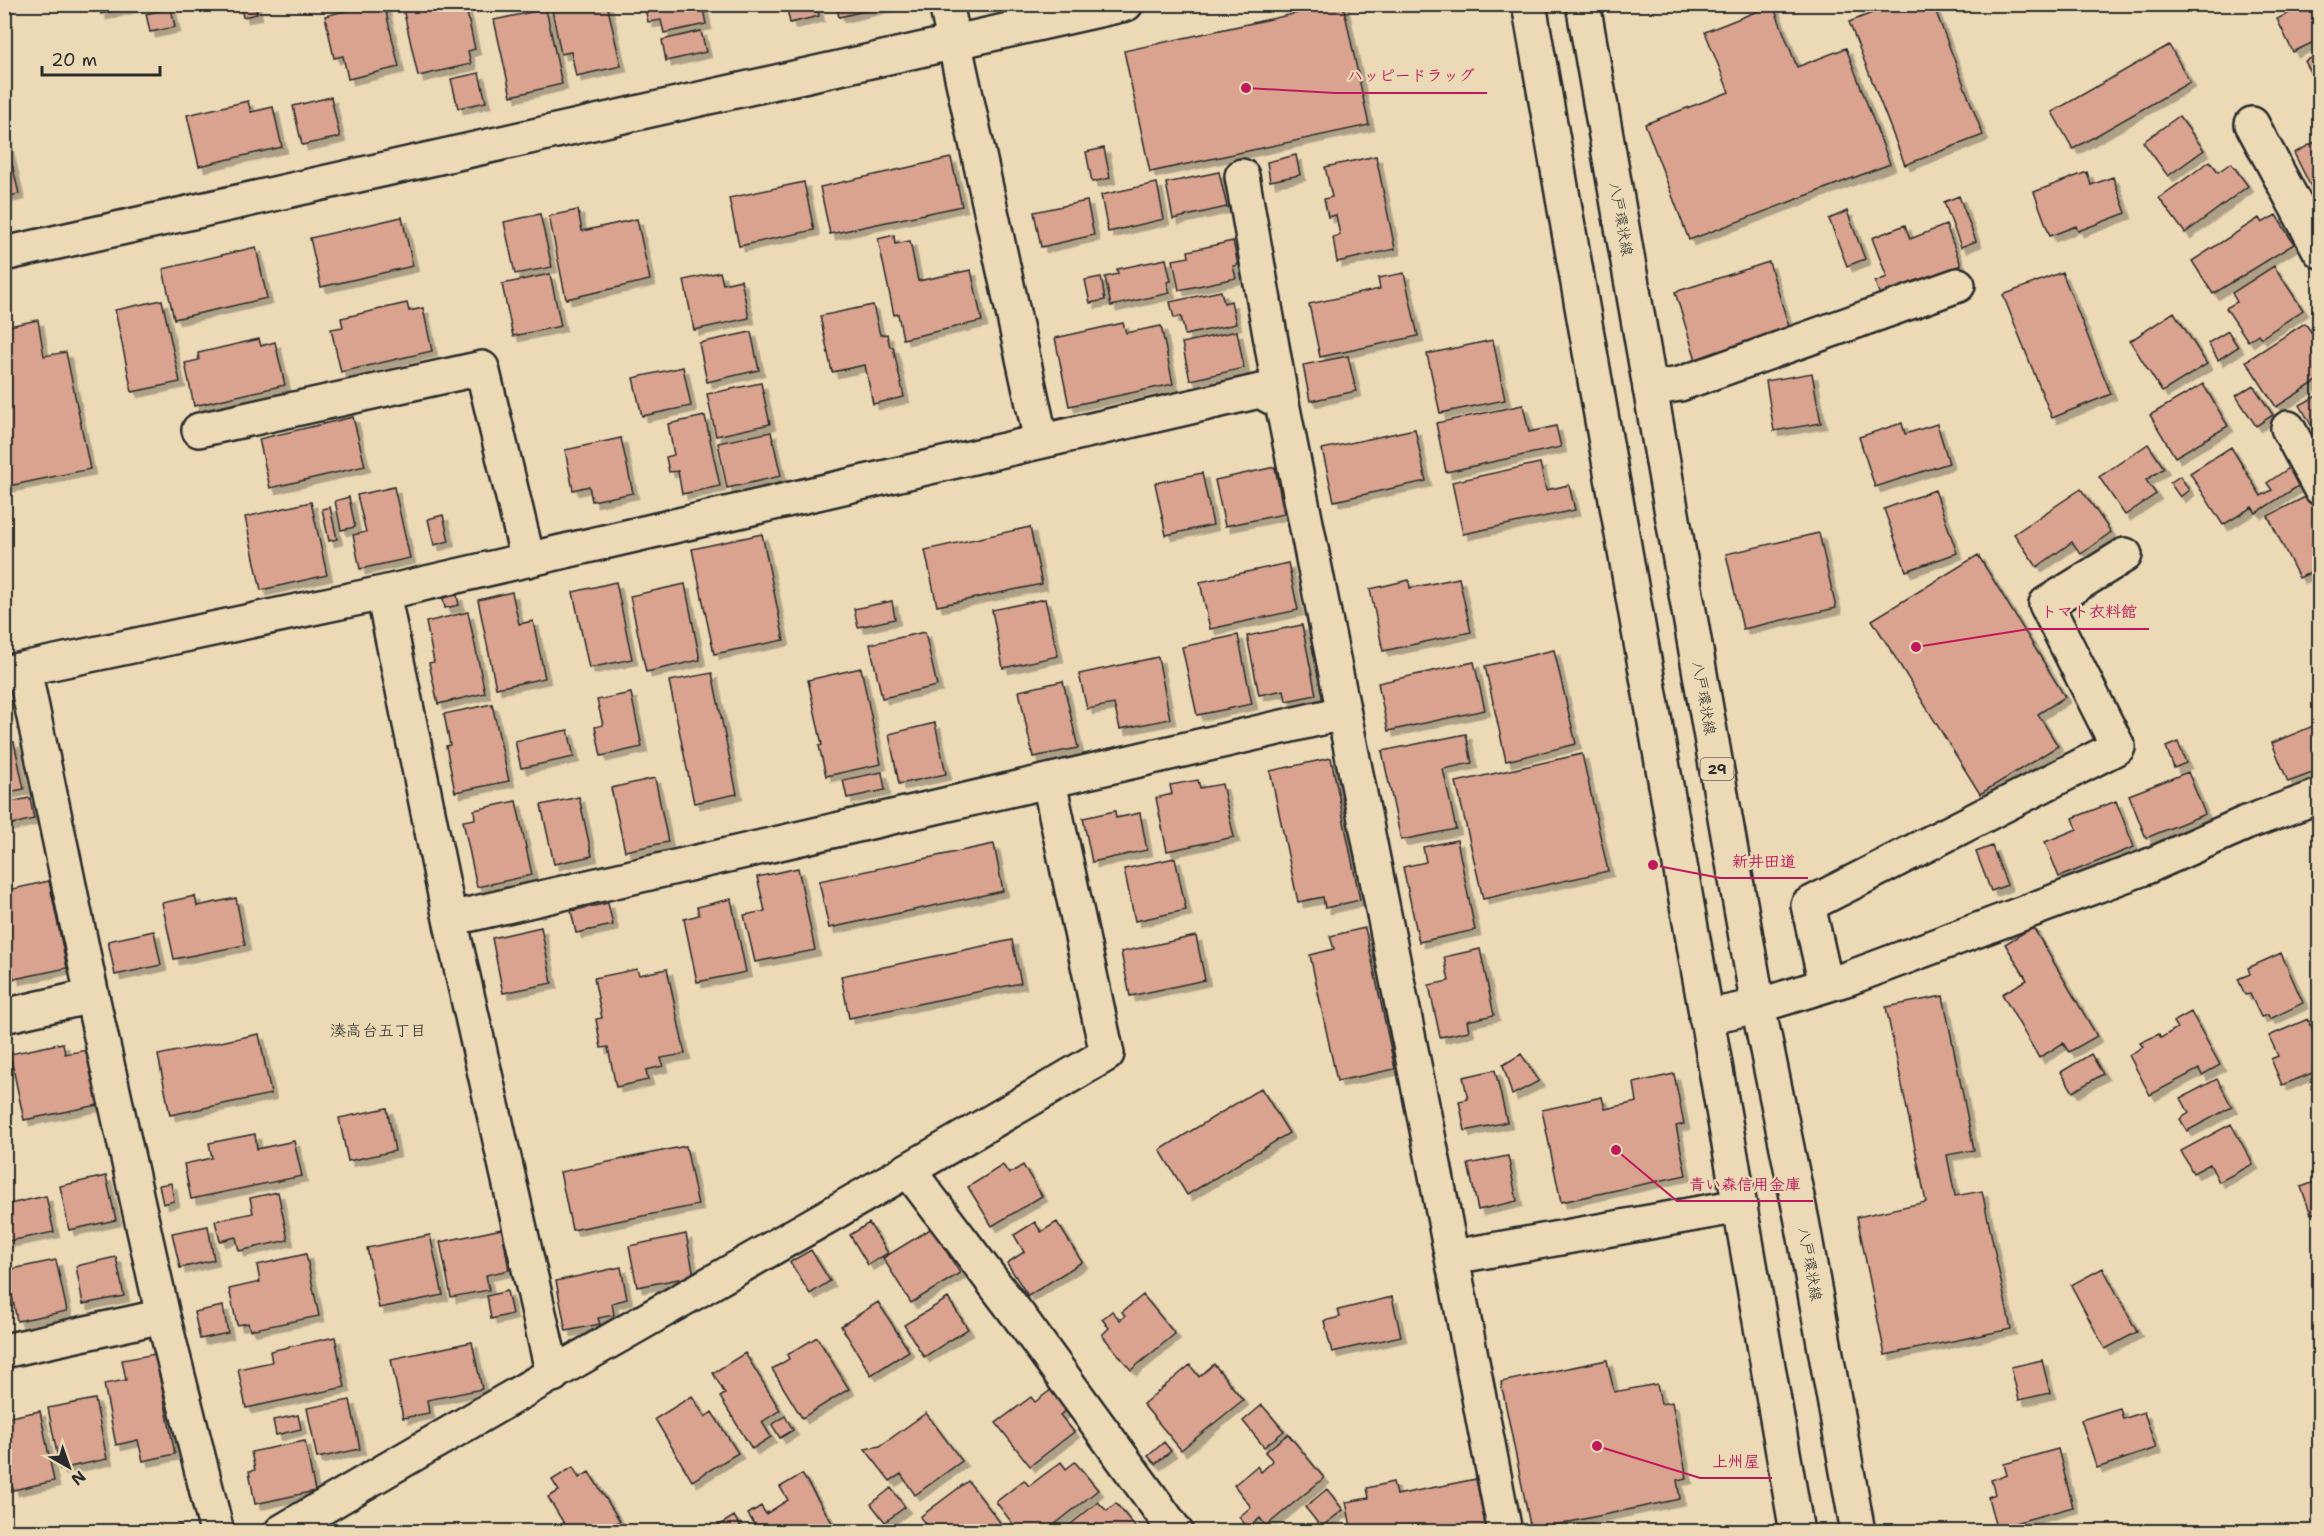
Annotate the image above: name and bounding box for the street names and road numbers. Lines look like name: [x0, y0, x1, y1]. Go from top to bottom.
street label: 八戸環状線: [1605, 180, 1637, 258]
street label: 八戸環状線: [1688, 659, 1720, 737]
road number: 29: [1700, 758, 1734, 780]
street label: 八戸環状線: [1794, 1225, 1826, 1303]

